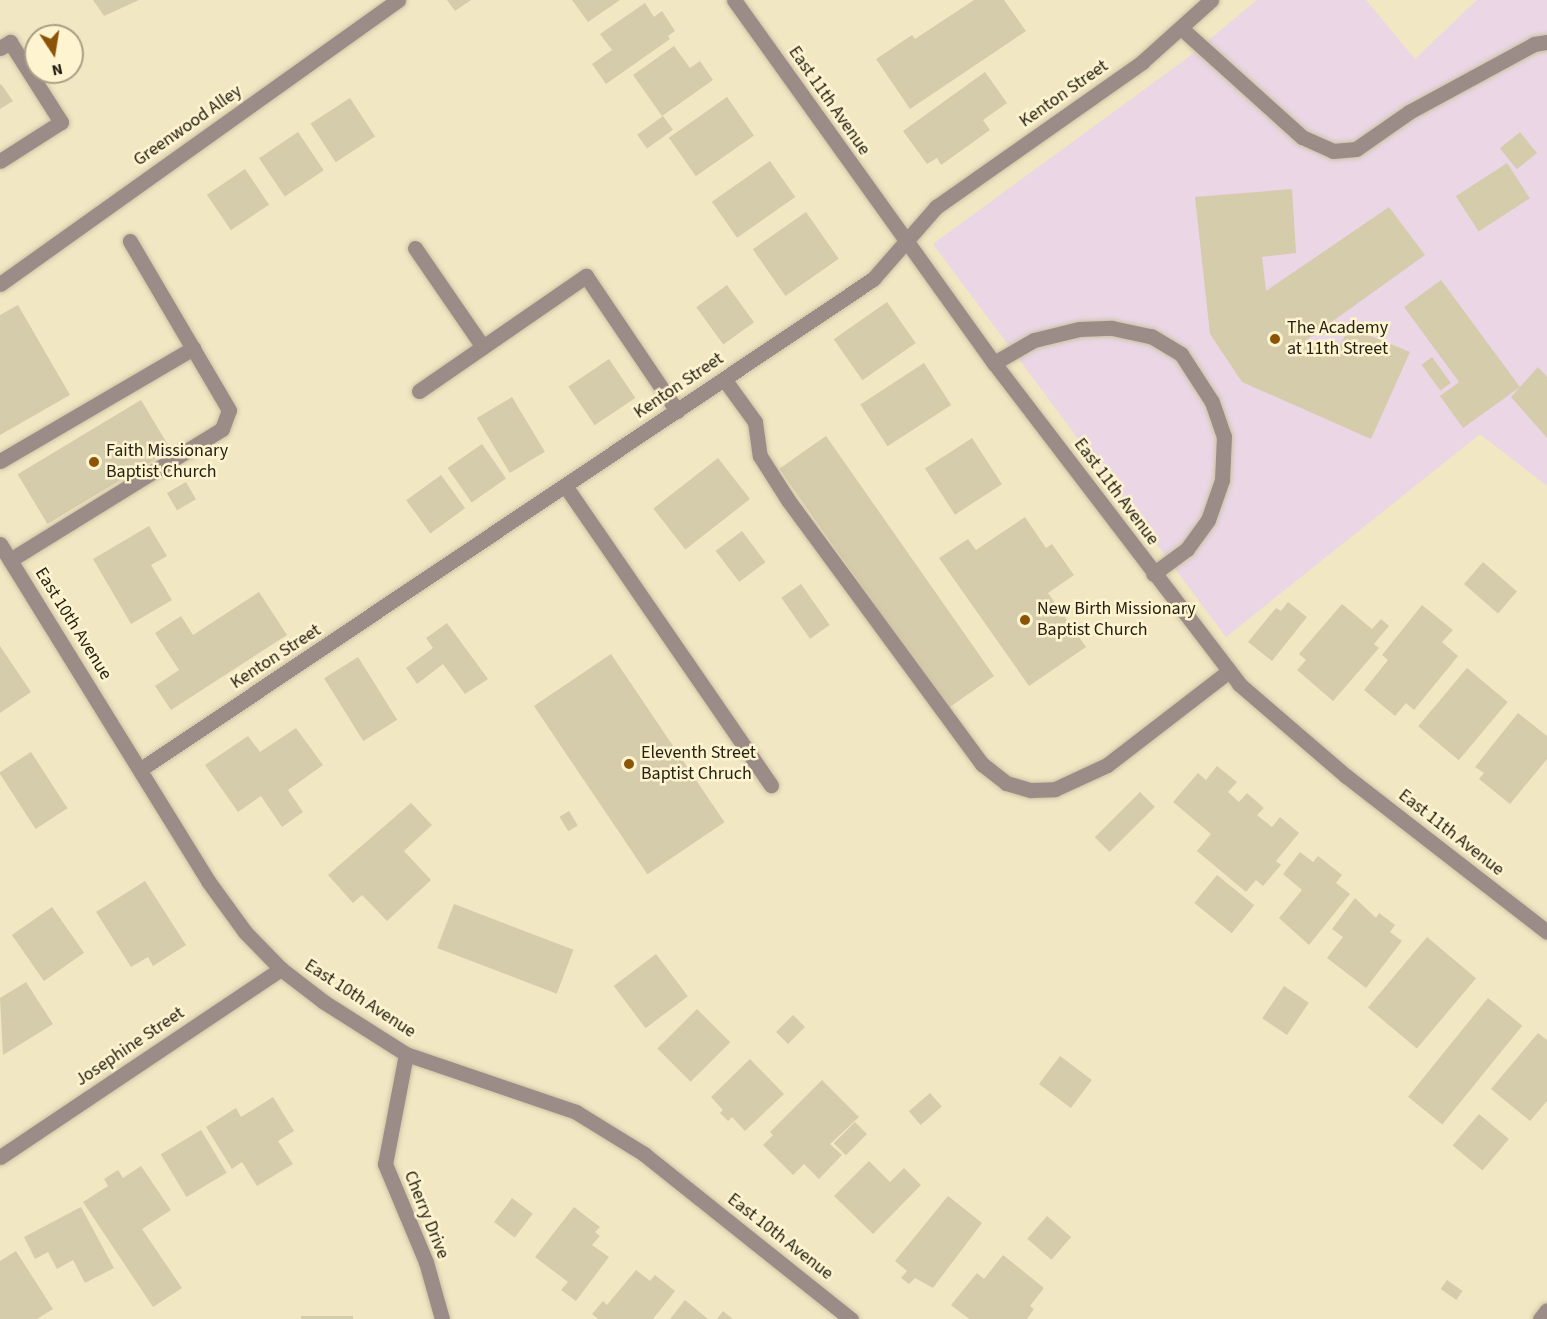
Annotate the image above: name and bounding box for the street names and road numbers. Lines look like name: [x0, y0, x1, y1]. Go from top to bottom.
street label: East 11th Avenue: [783, 42, 875, 160]
street label: Kenton Street: [1016, 56, 1112, 132]
street label: Greenwood Alley: [130, 81, 246, 171]
street label: Kenton Street: [630, 348, 728, 424]
street label: East 11th Avenue: [1069, 434, 1163, 550]
street label: East 10th Avenue: [30, 564, 116, 684]
street label: Kenton Street: [227, 620, 325, 694]
street label: East 11th Avenue: [1394, 785, 1508, 881]
street label: East 10th Avenue: [300, 955, 420, 1043]
street label: Josephine Street: [72, 1003, 188, 1091]
street label: Cherry Drive: [399, 1168, 453, 1262]
street label: East 10th Avenue: [723, 1189, 837, 1285]

